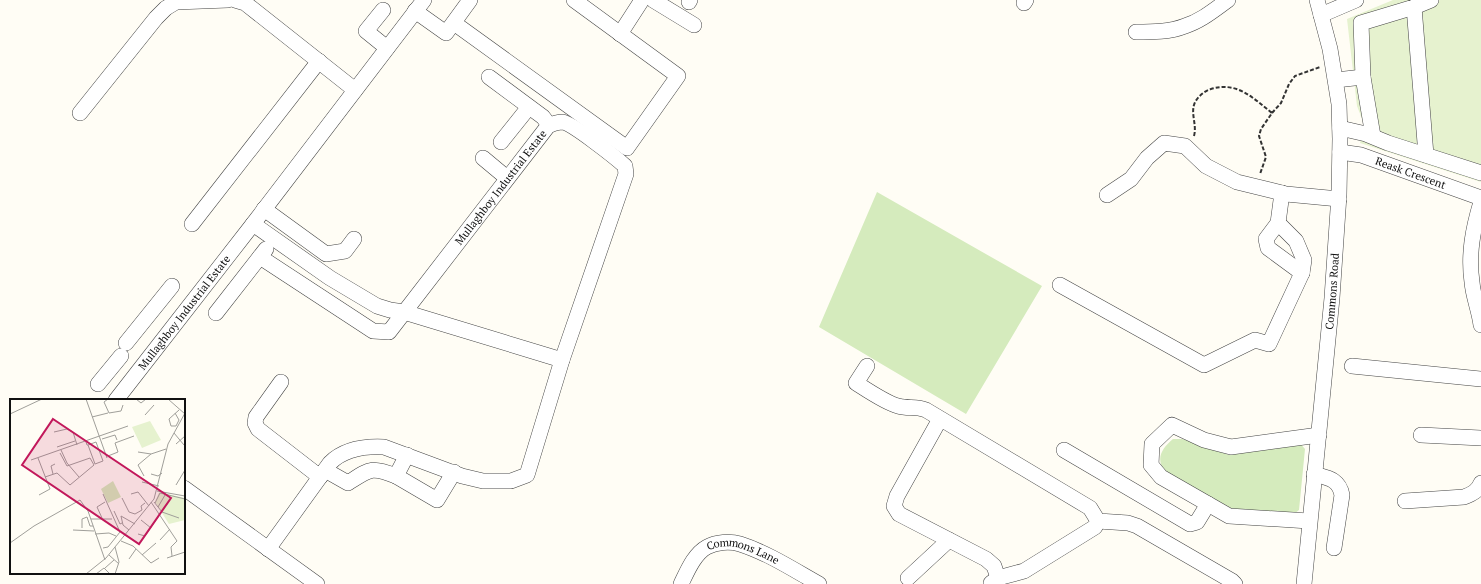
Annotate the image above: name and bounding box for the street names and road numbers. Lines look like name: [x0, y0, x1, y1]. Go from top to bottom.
street label: Mullaghboy Industrial Estate: [452, 126, 550, 248]
street label: Reask Crescent: [1374, 154, 1448, 192]
street label: Mullaghboy Industrial Estate: [135, 252, 234, 373]
street label: Commons Road: [1322, 253, 1342, 330]
street label: Commons Lane: [704, 535, 782, 567]

